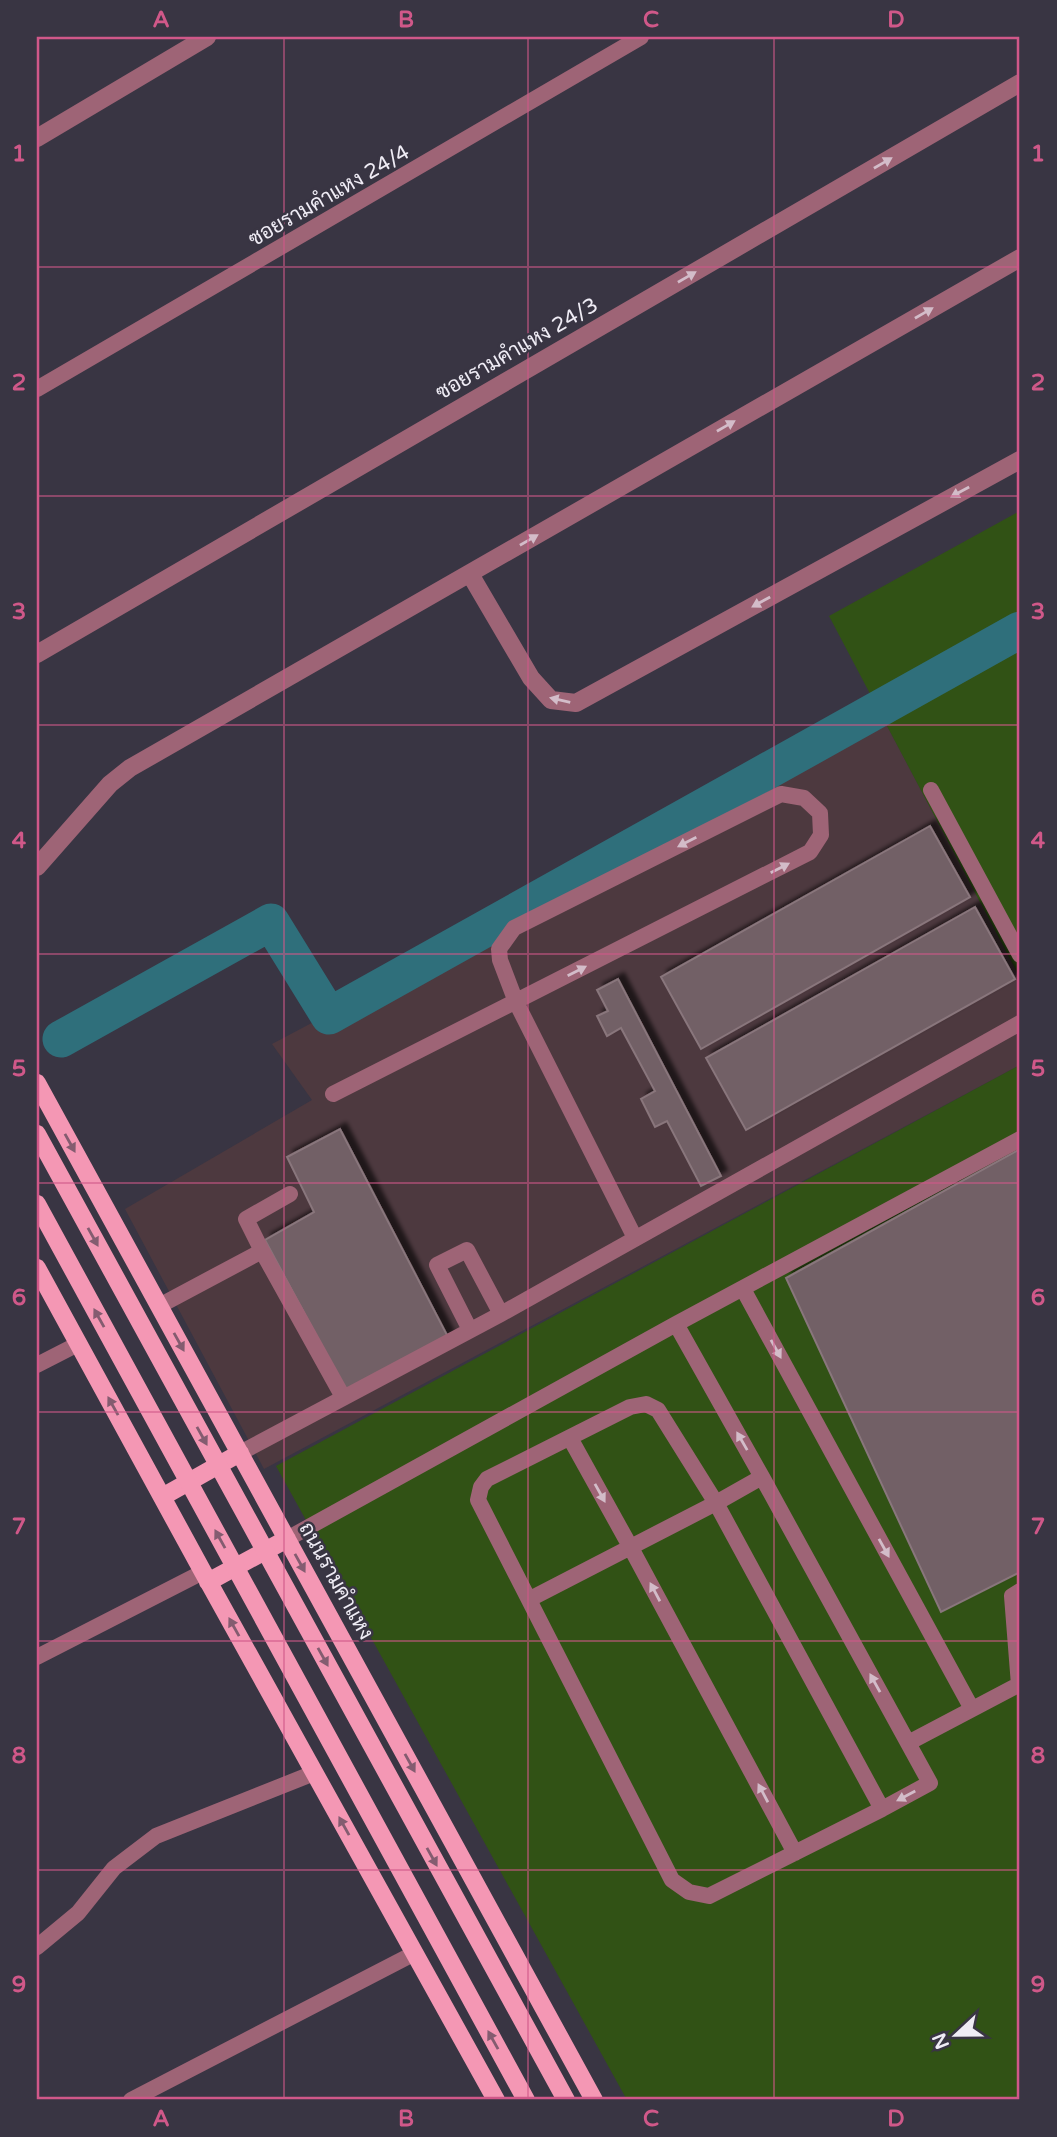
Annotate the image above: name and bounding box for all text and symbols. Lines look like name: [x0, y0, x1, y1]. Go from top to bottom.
text: A: [152, 6, 170, 34]
text: B: [398, 6, 414, 34]
text: C: [643, 6, 659, 34]
text: D: [887, 6, 905, 34]
text: 1: [12, 140, 26, 168]
street label: ซอยรามคำแหง 24/4: [244, 140, 414, 252]
text: 1: [1031, 140, 1045, 168]
one-way arrow: [874, 157, 893, 169]
one-way arrow: [677, 271, 696, 283]
street label: ซอยรามคำแหง 24/3: [432, 292, 602, 406]
one-way arrow: [914, 307, 933, 319]
text: 2: [12, 369, 26, 397]
text: 2: [1031, 369, 1045, 397]
one-way arrow: [717, 420, 736, 433]
one-way arrow: [951, 486, 970, 498]
one-way arrow: [519, 534, 539, 546]
one-way arrow: [751, 596, 771, 608]
text: 3: [12, 598, 26, 626]
text: 3: [1031, 598, 1045, 626]
one-way arrow: [549, 694, 571, 705]
text: 4: [12, 827, 27, 855]
text: 4: [1031, 827, 1046, 855]
one-way arrow: [676, 835, 696, 847]
one-way arrow: [770, 862, 790, 873]
one-way arrow: [567, 965, 587, 977]
text: 5: [12, 1055, 26, 1083]
text: 5: [1031, 1055, 1045, 1083]
one-way arrow: [64, 1133, 76, 1153]
one-way arrow: [87, 1227, 99, 1246]
text: 6: [12, 1284, 26, 1312]
text: 6: [1031, 1284, 1045, 1312]
one-way arrow: [94, 1308, 105, 1328]
one-way arrow: [173, 1333, 185, 1352]
one-way arrow: [770, 1339, 782, 1358]
one-way arrow: [107, 1397, 119, 1416]
one-way arrow: [196, 1427, 208, 1446]
one-way arrow: [736, 1431, 748, 1451]
one-way arrow: [594, 1483, 606, 1503]
text: 7: [12, 1513, 26, 1541]
text: 7: [1031, 1513, 1045, 1541]
street label: ถนนรามคำแหง: [294, 1518, 378, 1644]
one-way arrow: [214, 1530, 226, 1549]
one-way arrow: [878, 1539, 890, 1559]
one-way arrow: [294, 1554, 306, 1574]
one-way arrow: [649, 1582, 661, 1602]
one-way arrow: [228, 1618, 240, 1637]
one-way arrow: [317, 1647, 329, 1667]
one-way arrow: [869, 1674, 881, 1693]
text: 8: [12, 1742, 26, 1770]
text: 8: [1031, 1742, 1045, 1770]
one-way arrow: [404, 1753, 416, 1773]
one-way arrow: [757, 1783, 768, 1803]
one-way arrow: [895, 1789, 915, 1801]
one-way arrow: [338, 1817, 350, 1836]
one-way arrow: [426, 1847, 438, 1867]
text: 9: [12, 1971, 26, 1999]
text: 9: [1031, 1971, 1045, 1999]
north arrow: [920, 2000, 990, 2070]
text: N: [928, 2030, 954, 2052]
one-way arrow: [487, 2031, 499, 2050]
text: A: [152, 2105, 170, 2133]
text: B: [398, 2105, 414, 2133]
text: C: [643, 2105, 659, 2133]
text: D: [887, 2105, 905, 2133]

